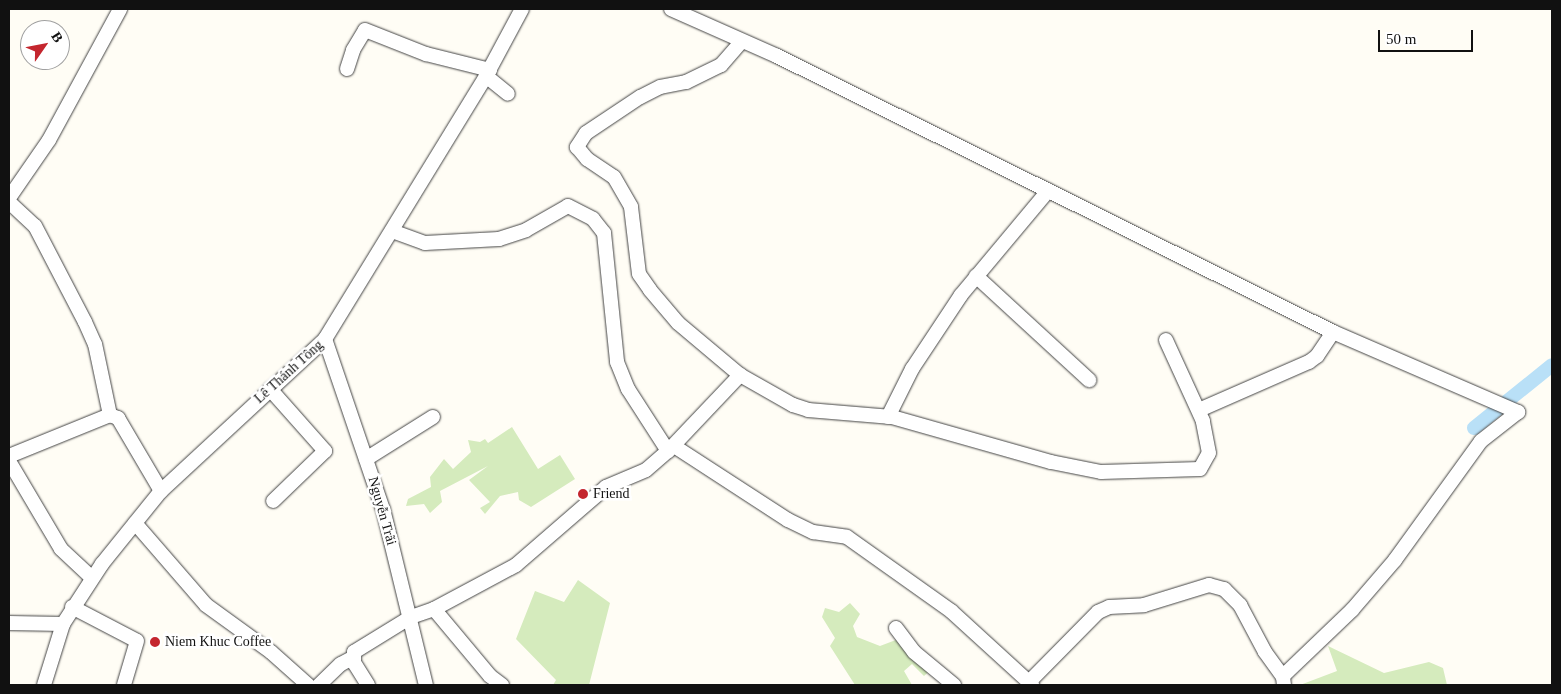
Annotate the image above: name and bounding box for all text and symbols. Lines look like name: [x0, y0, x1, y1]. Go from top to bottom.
north arrow: [20, 20, 70, 70]
scale bar: [1381, 20, 1476, 52]
text: B: [48, 29, 66, 45]
text: 50 m: [1386, 31, 1416, 47]
street label: Lê Thánh Tông: [251, 337, 327, 407]
street label: Nguyễn Trãi: [364, 475, 400, 547]
place label: Friend: [593, 486, 630, 502]
marker: Friend: [577, 488, 589, 500]
place label: Niem Khuc Coffee: [165, 634, 271, 650]
marker: Niem Khuc Coffee: [149, 636, 161, 648]

